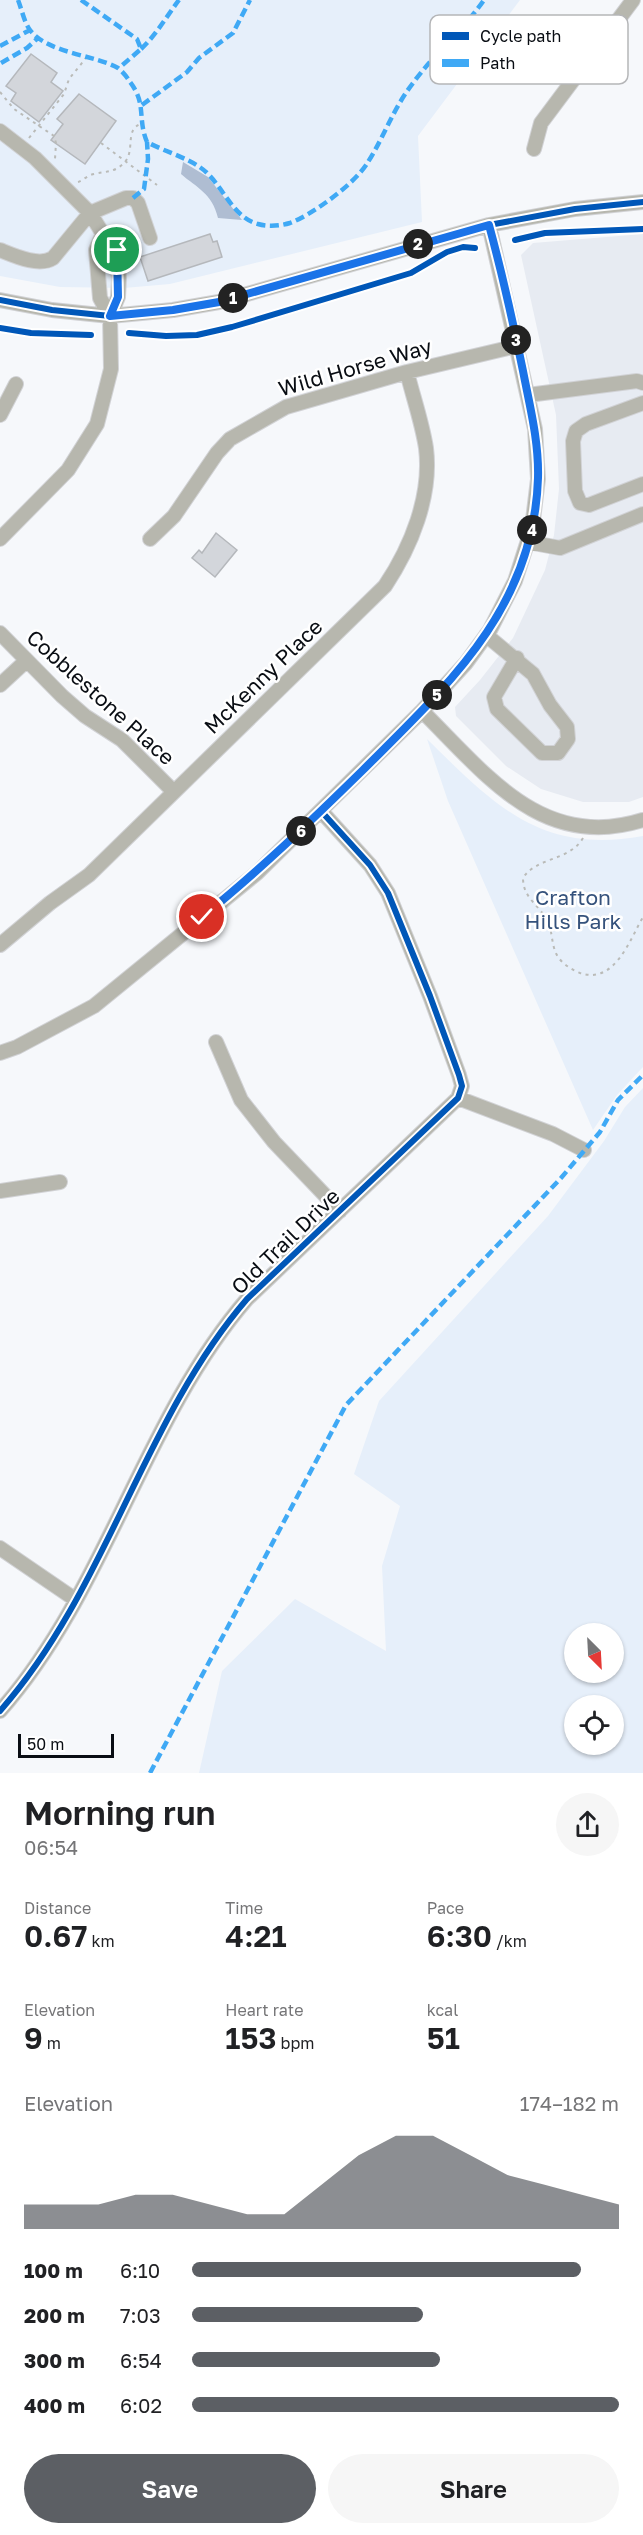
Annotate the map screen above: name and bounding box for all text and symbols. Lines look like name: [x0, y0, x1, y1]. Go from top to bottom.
legend: [430, 15, 628, 84]
text: Cycle path: [480, 26, 561, 46]
text: Path: [480, 53, 515, 73]
pin: [91, 224, 142, 275]
pin: 2: [403, 229, 433, 259]
icon: arrive: [100, 233, 133, 266]
text: 2: [413, 234, 423, 254]
pin: 1: [218, 283, 248, 313]
text: 1: [229, 288, 237, 308]
pin: 3: [501, 325, 531, 355]
text: 3: [511, 330, 521, 350]
street label: Wild Horse Way: [275, 333, 435, 401]
pin: 4: [517, 515, 547, 545]
text: 4: [527, 520, 537, 540]
street label: McKenny Place: [199, 613, 327, 739]
street label: Cobblestone Place: [22, 624, 180, 770]
pin: 5: [422, 680, 452, 710]
text: 5: [432, 685, 442, 705]
pin: 6: [286, 816, 316, 846]
text: 6: [296, 821, 306, 841]
park label: Crafton Hills Park: [525, 884, 622, 934]
pin: [176, 891, 227, 942]
icon: check: [185, 900, 218, 933]
street label: Old Trail Drive: [225, 1183, 345, 1299]
north arrow: [564, 1623, 624, 1683]
map controls: [564, 1623, 624, 1755]
button: locate: [564, 1695, 624, 1755]
scale bar: [18, 1731, 114, 1758]
text: 50 m: [27, 1734, 64, 1754]
text: Morning run: [24, 1793, 216, 1832]
button: share: [556, 1793, 619, 1856]
text: 06:54: [24, 1835, 78, 1859]
text: Distance: [24, 1898, 91, 1918]
text: Time: [225, 1898, 263, 1918]
text: Pace: [427, 1898, 464, 1918]
text: 0.67: [24, 1918, 87, 1954]
text: 4:21: [225, 1918, 287, 1954]
text: 6:30: [427, 1918, 492, 1954]
text: km: [87, 1931, 115, 1951]
text: /km: [492, 1931, 527, 1951]
text: Elevation: [24, 2000, 95, 2020]
text: Heart rate: [225, 2000, 303, 2020]
text: kcal: [427, 2000, 458, 2020]
text: 9: [24, 2020, 43, 2056]
text: 153: [225, 2020, 277, 2056]
text: 51: [427, 2020, 460, 2056]
text: m: [43, 2033, 61, 2053]
text: bpm: [277, 2033, 314, 2053]
text: Elevation: [24, 2091, 113, 2115]
text: 174–182 m: [520, 2091, 619, 2115]
text: 100 m: [24, 2258, 83, 2282]
text: 6:10: [120, 2258, 160, 2282]
text: 200 m: [24, 2303, 85, 2327]
text: 7:03: [120, 2303, 161, 2327]
text: 300 m: [24, 2348, 85, 2372]
text: 6:54: [120, 2348, 162, 2372]
text: 400 m: [24, 2393, 85, 2417]
text: 6:02: [120, 2393, 162, 2417]
button: Save: [24, 2454, 316, 2523]
button: Share: [328, 2454, 619, 2523]

